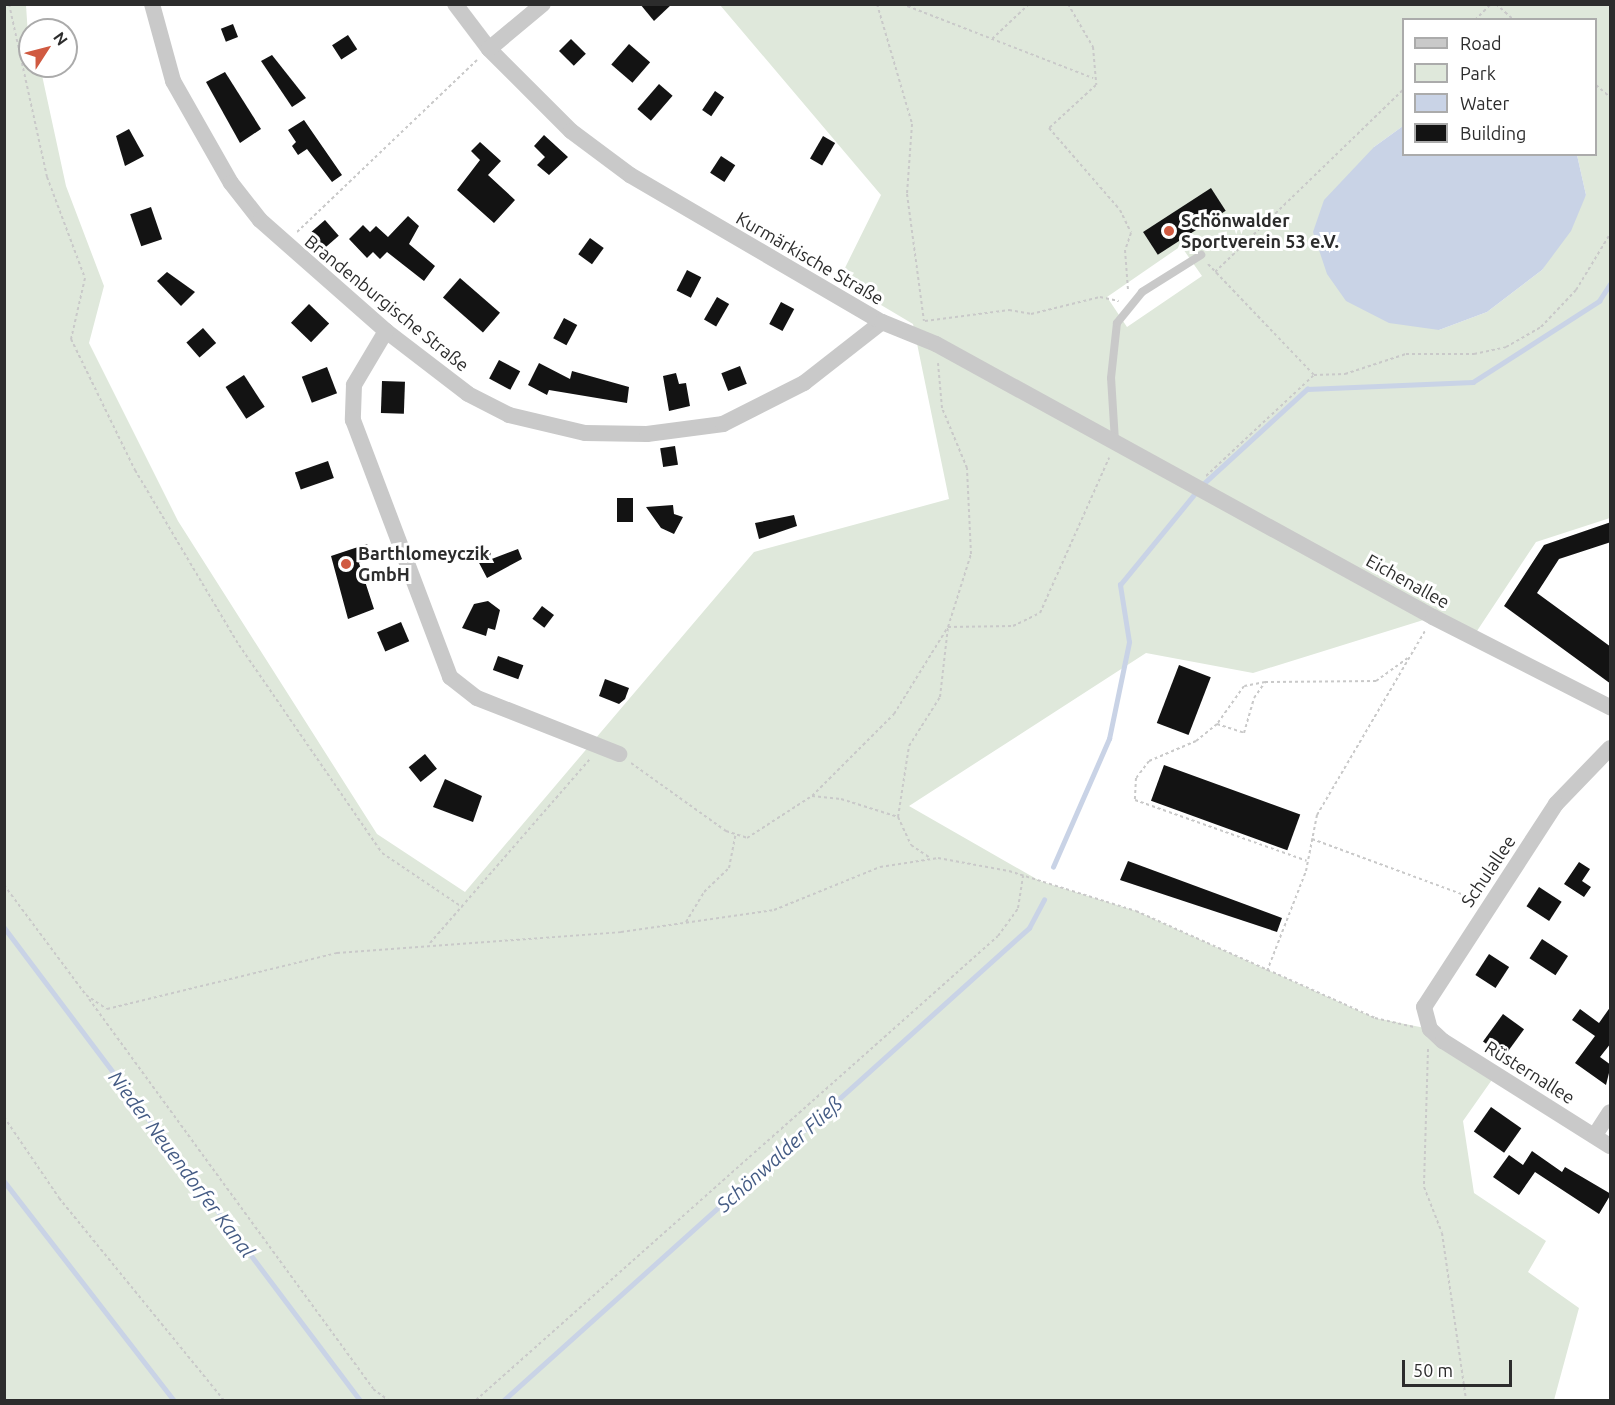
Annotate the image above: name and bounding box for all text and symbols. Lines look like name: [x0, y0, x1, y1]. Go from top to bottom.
north arrow: [18, 18, 78, 78]
legend: [1402, 18, 1597, 156]
text: N: [50, 28, 72, 49]
text: Road: [1460, 33, 1502, 53]
text: Park: [1460, 63, 1496, 83]
text: Water: [1460, 93, 1509, 113]
text: Building: [1460, 123, 1526, 143]
street label: Kurmärkische Straße: [732, 207, 888, 309]
place label: Schönwalder Sportverein 53 e.V.: [1181, 210, 1339, 252]
marker: Schönwalder Sportverein 53 e.V.: [1162, 224, 1176, 238]
street label: Brandenburgische Straße: [301, 230, 473, 376]
place label: Barthlomeyczik GmbH: [358, 543, 490, 586]
street label: Eichenallee: [1363, 549, 1453, 613]
marker: Barthlomeyczik GmbH: [339, 557, 353, 571]
street label: Schulallee: [1456, 831, 1520, 911]
street label: Rüsternallee: [1481, 1036, 1579, 1108]
water label: Nieder Neuendorfer Kanal: [104, 1066, 260, 1262]
water label: Schönwalder Fließ: [711, 1091, 847, 1217]
scale bar: [1405, 1348, 1514, 1386]
text: 50 m: [1413, 1360, 1453, 1380]

